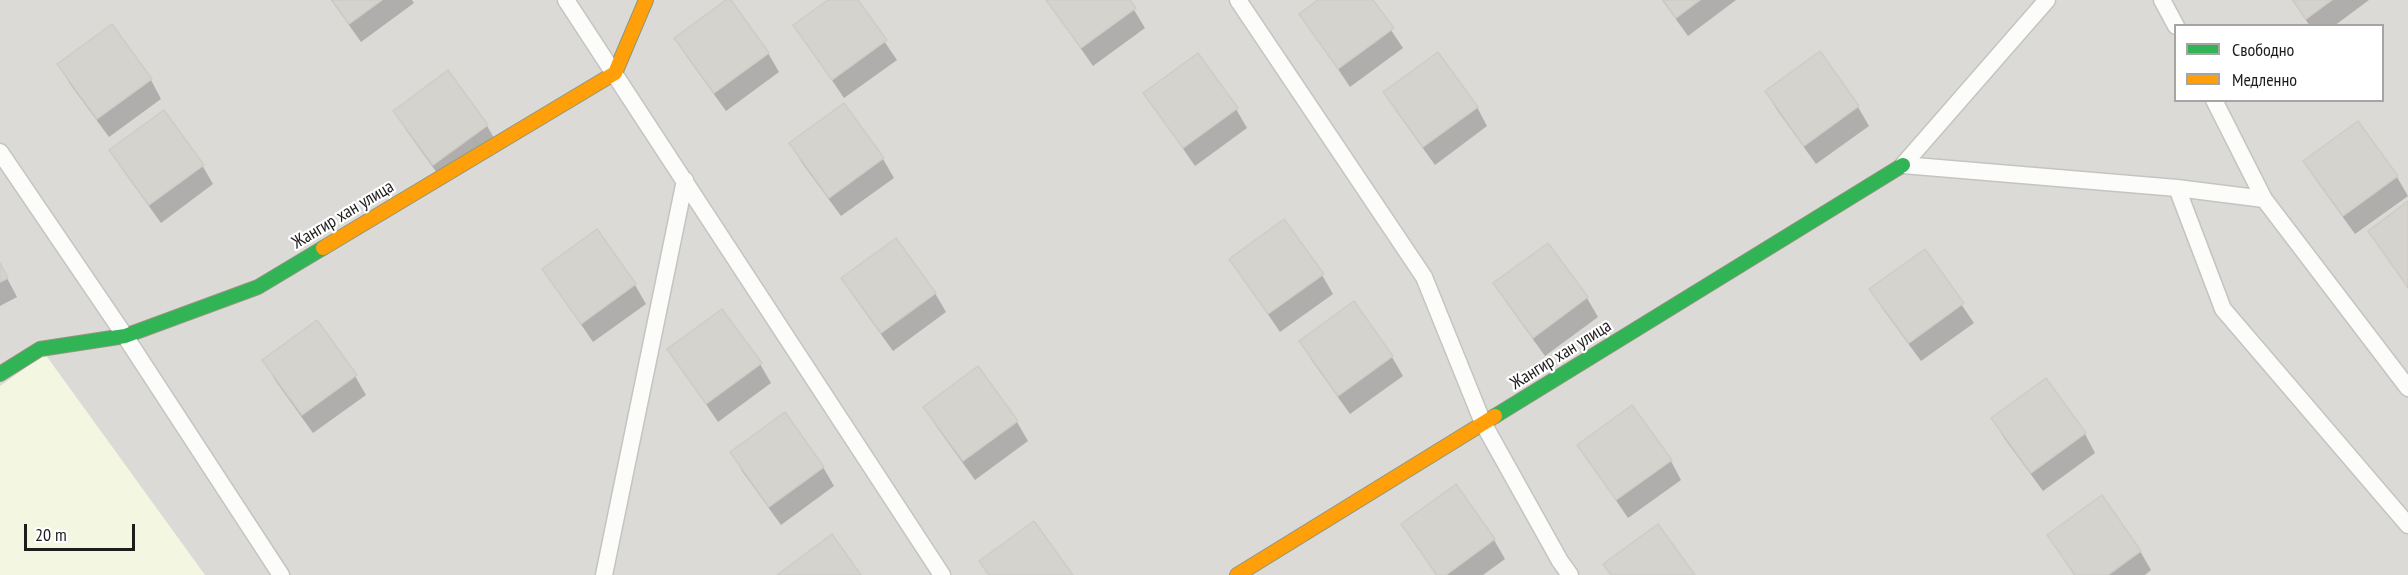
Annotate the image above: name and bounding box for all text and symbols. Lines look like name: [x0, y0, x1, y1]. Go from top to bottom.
legend: [2174, 24, 2384, 102]
text: Свободно: [2232, 38, 2294, 61]
text: Медленно: [2232, 68, 2297, 91]
street label: Жангир хан улица: [288, 176, 398, 254]
street label: Жангир хан улица: [1507, 315, 1615, 395]
scale bar: [27, 512, 138, 550]
text: 20 m: [35, 523, 67, 546]

